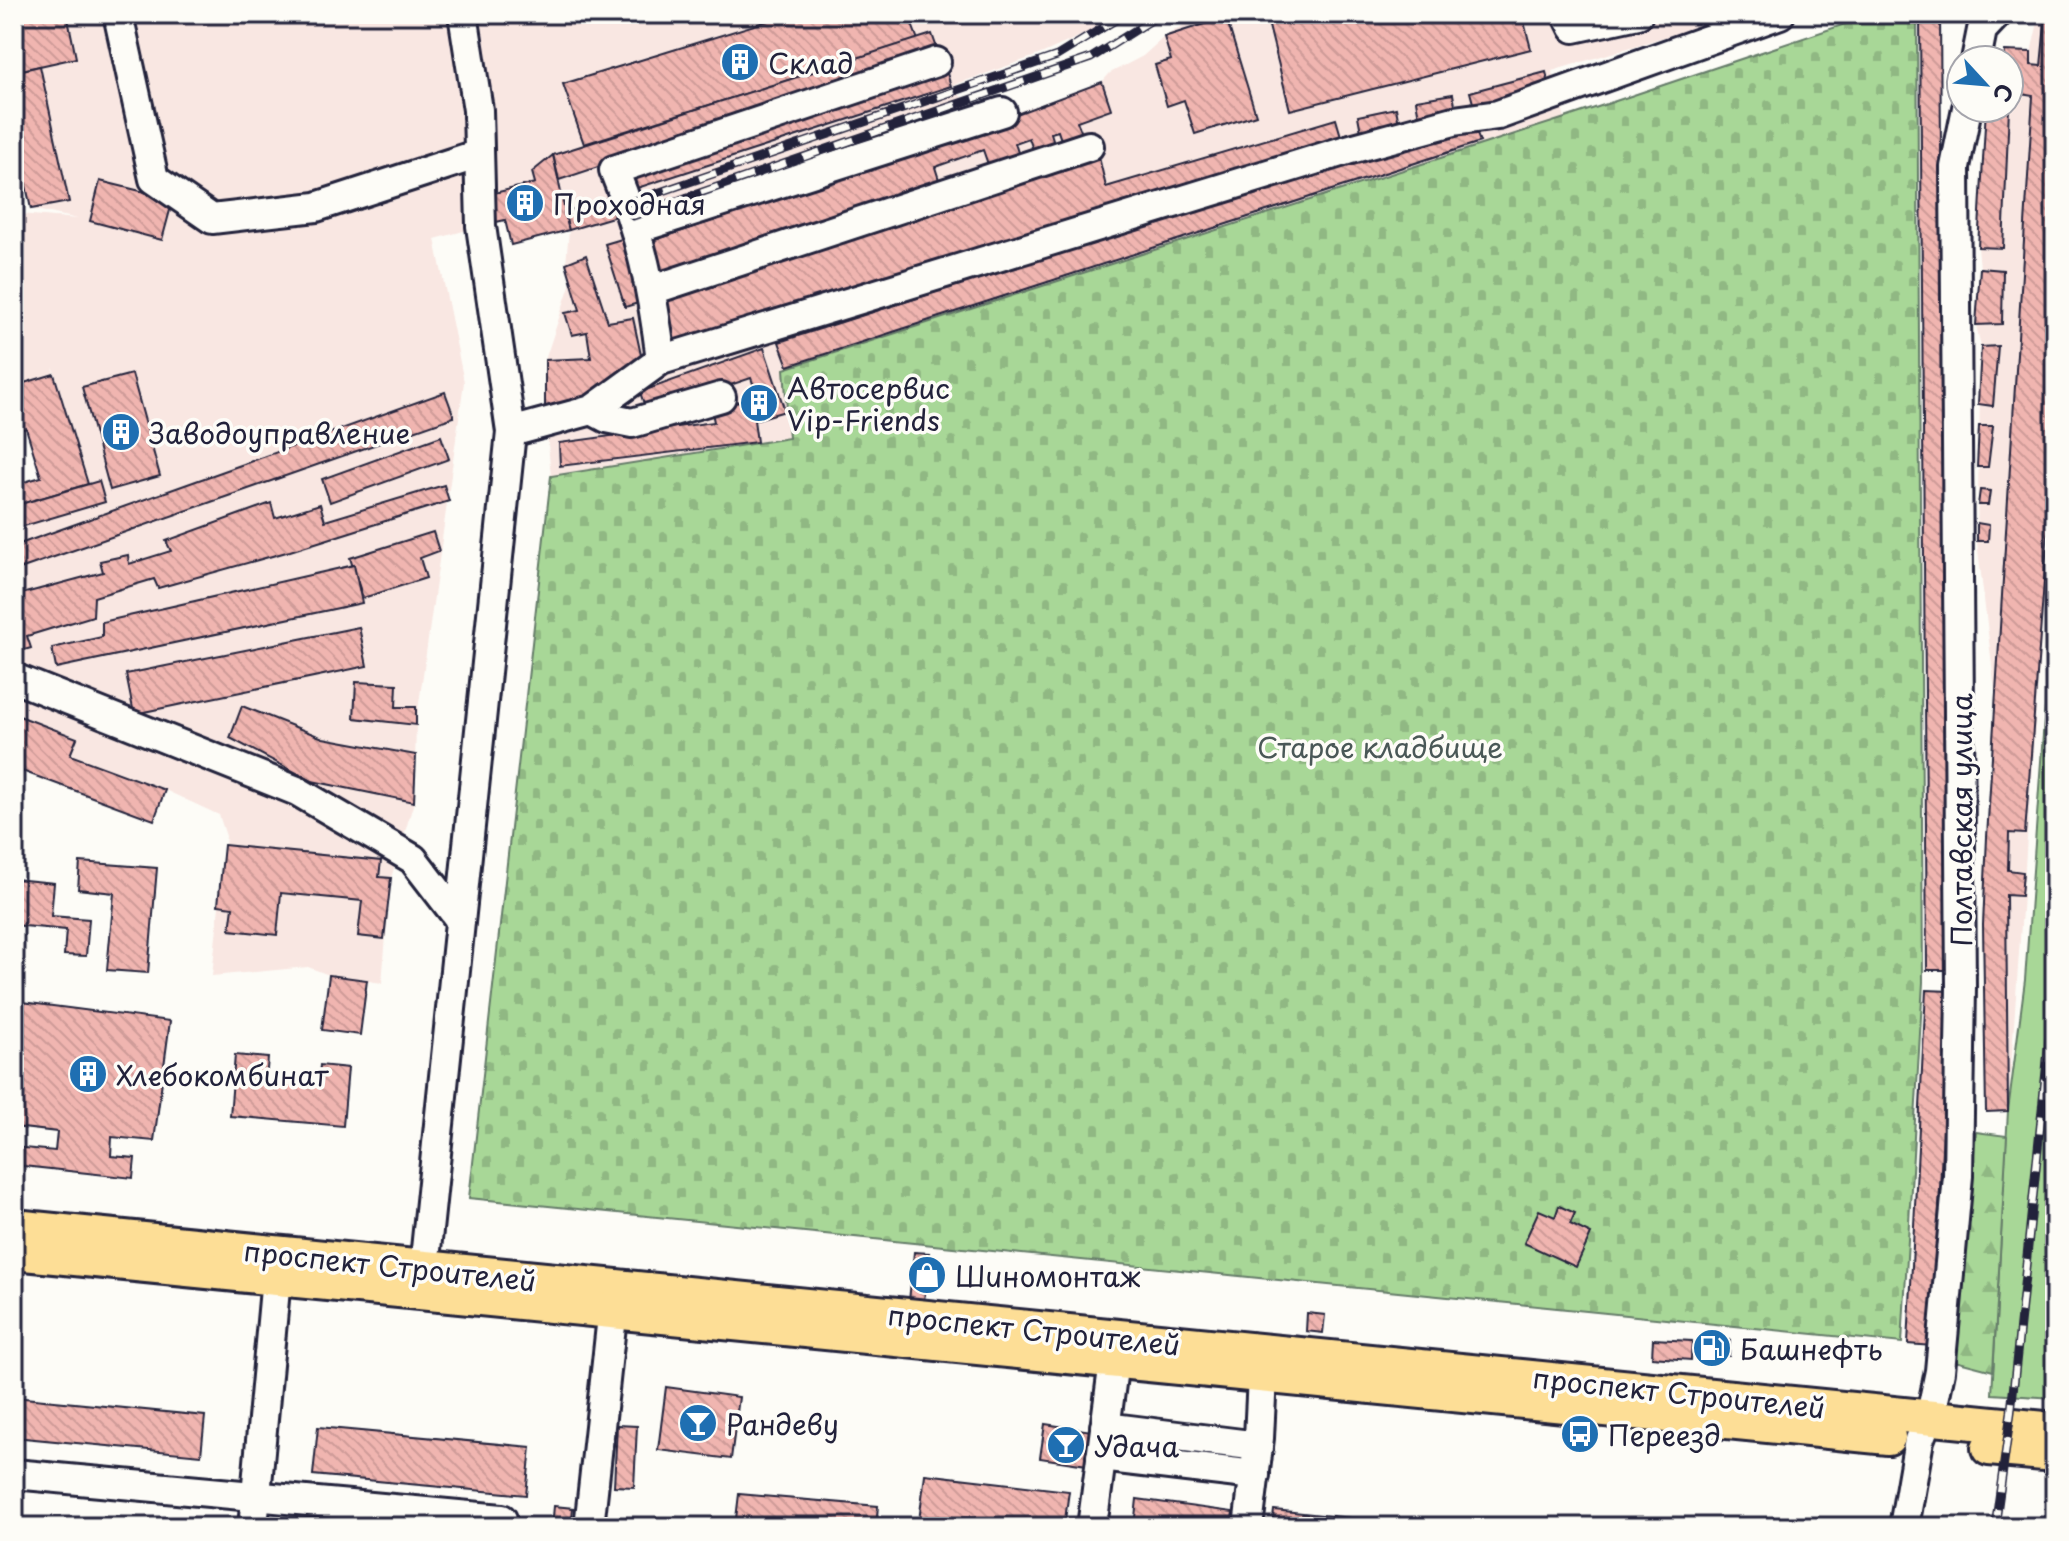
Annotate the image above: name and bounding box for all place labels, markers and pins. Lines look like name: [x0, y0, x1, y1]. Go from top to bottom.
building icon: Склад: [719, 41, 761, 83]
place label: Склад: [768, 41, 853, 84]
building icon: Проходная: [504, 182, 546, 224]
place label: Проходная: [553, 182, 706, 225]
place label: Автосервис Vip-Friends: [787, 366, 950, 441]
building icon: Автосервис Vip-Friends: [738, 382, 780, 424]
building icon: Заводоуправление: [100, 411, 142, 453]
place label: Заводоуправление: [149, 411, 410, 454]
building icon: Хлебокомбинат: [67, 1053, 109, 1095]
place label: Хлебокомбинат: [116, 1053, 329, 1096]
shop icon: Шиномонтаж: [906, 1254, 948, 1296]
place label: Шиномонтаж: [955, 1254, 1141, 1297]
fuel station icon: Башнефть: [1691, 1327, 1733, 1369]
place label: Башнефть: [1740, 1327, 1882, 1370]
bar icon: Рандеву: [677, 1402, 719, 1444]
place label: Рандеву: [726, 1402, 839, 1445]
bus stop icon: Переезд: [1559, 1413, 1601, 1455]
place label: Переезд: [1608, 1413, 1721, 1456]
bar icon: Удача: [1045, 1424, 1087, 1466]
place label: Удача: [1094, 1424, 1180, 1467]

